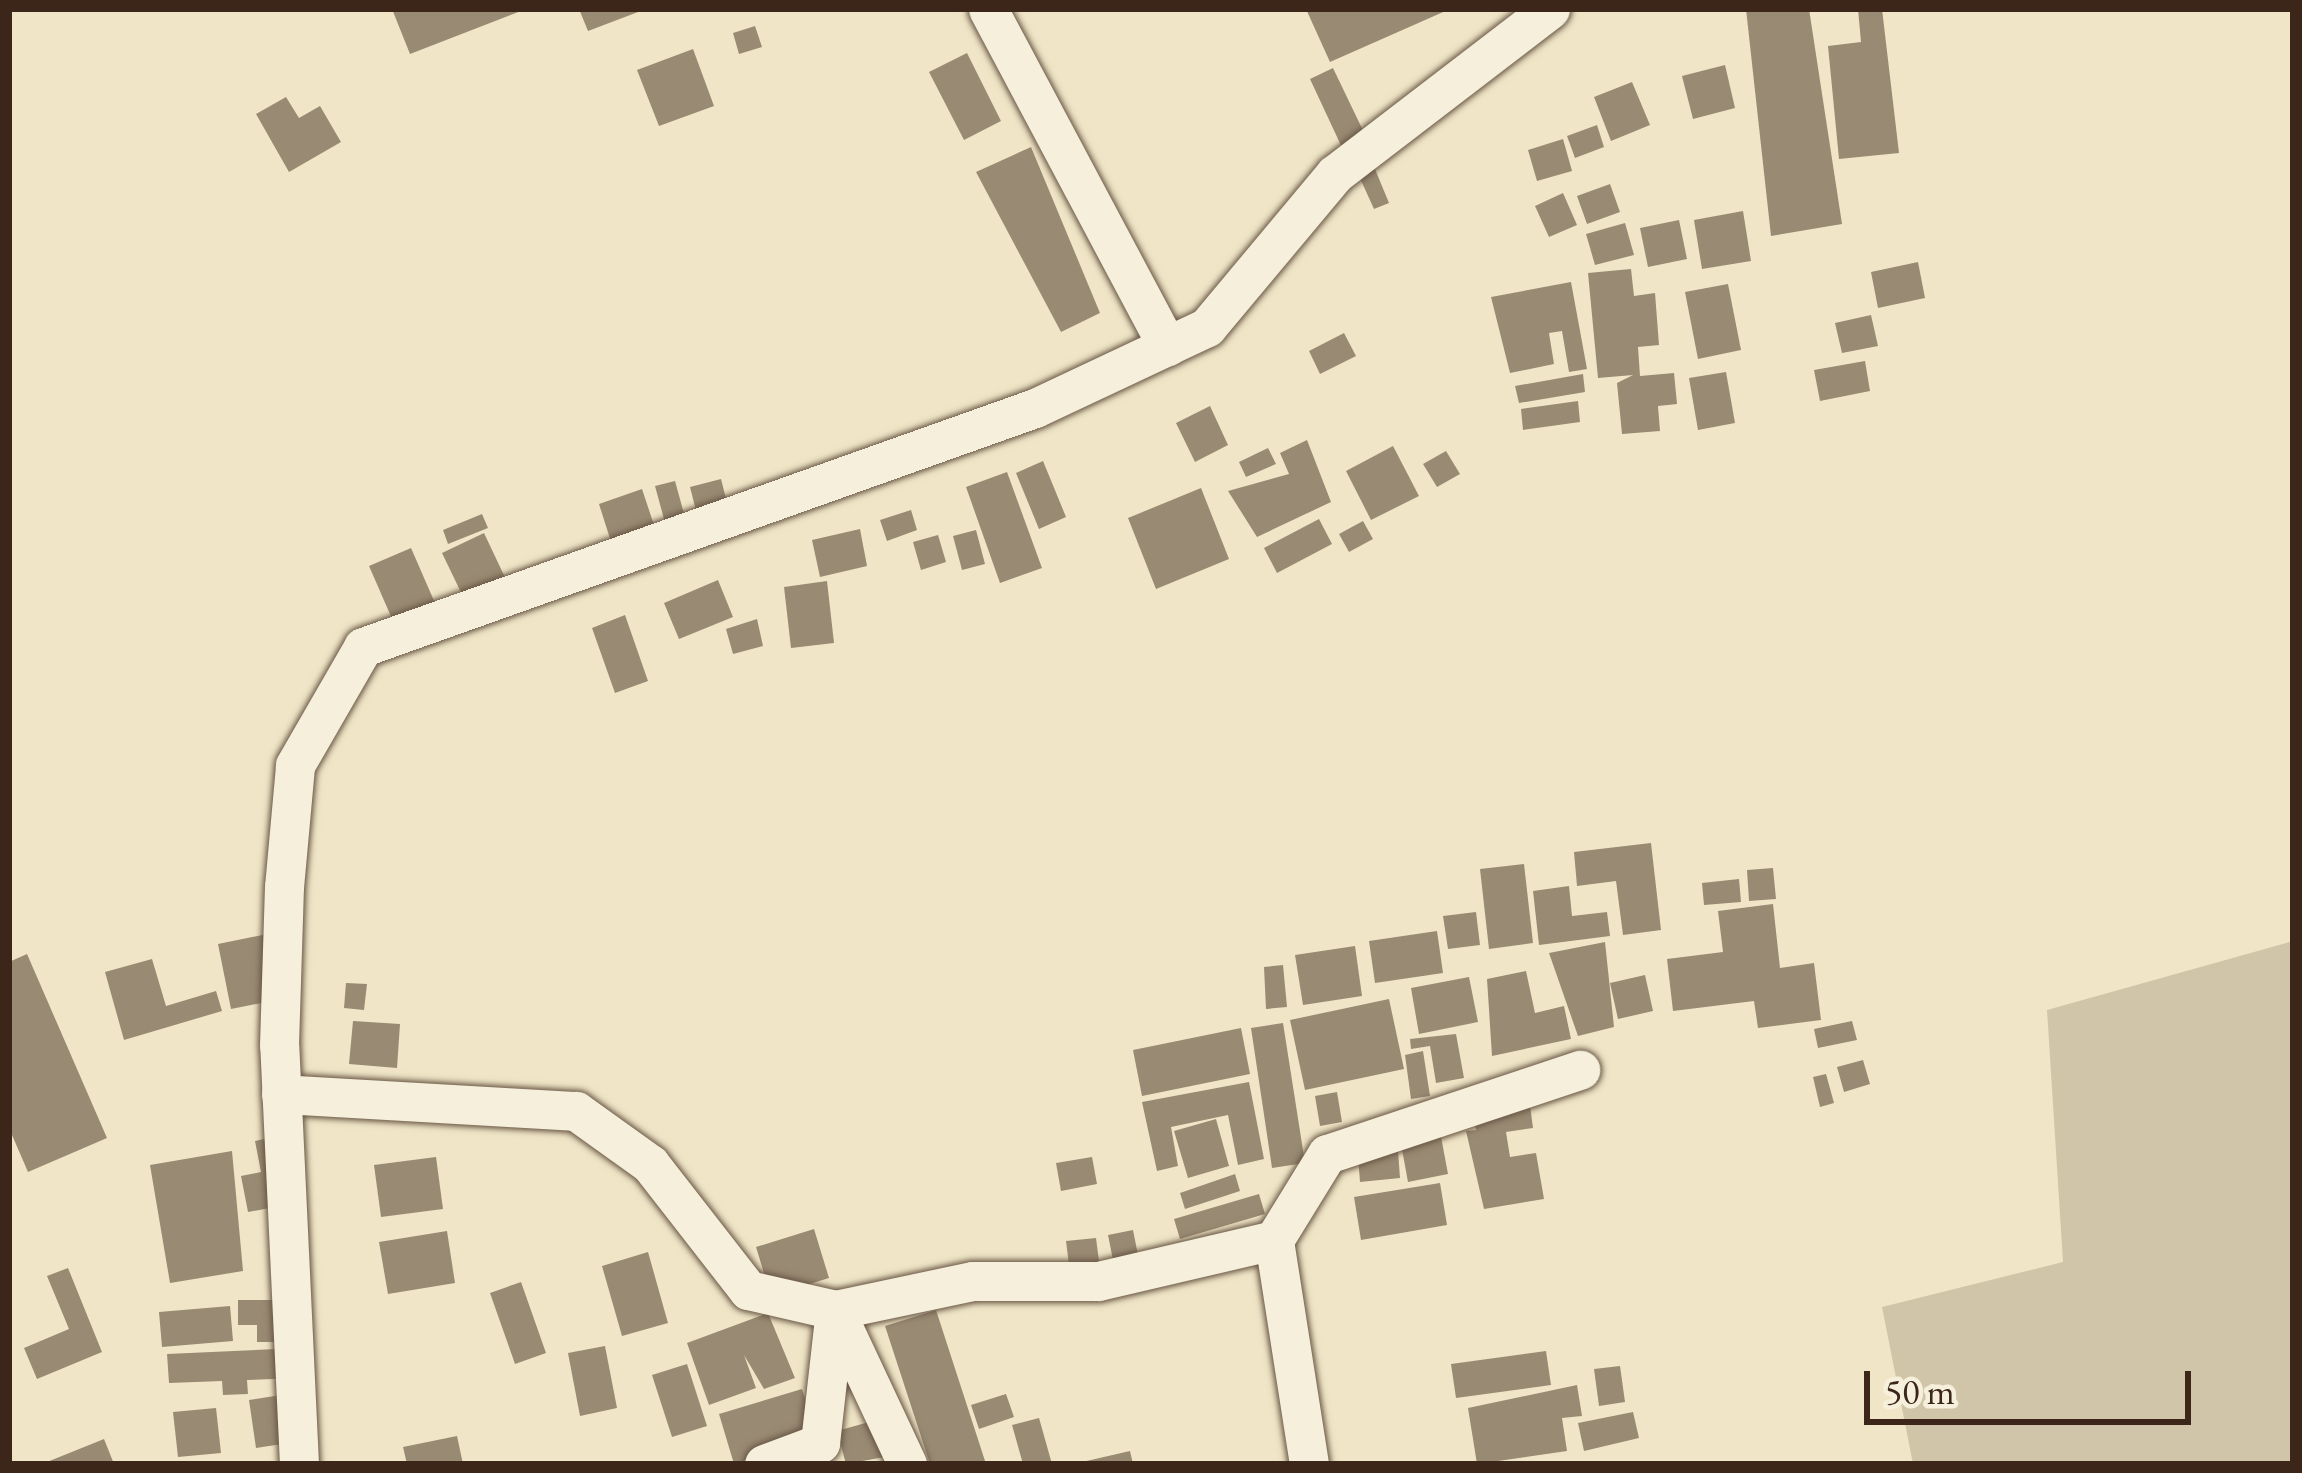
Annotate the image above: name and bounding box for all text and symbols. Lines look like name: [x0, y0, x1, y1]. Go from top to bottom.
scale bar: [1870, 1347, 2197, 1421]
text: 50 m: [1885, 1368, 1955, 1415]

